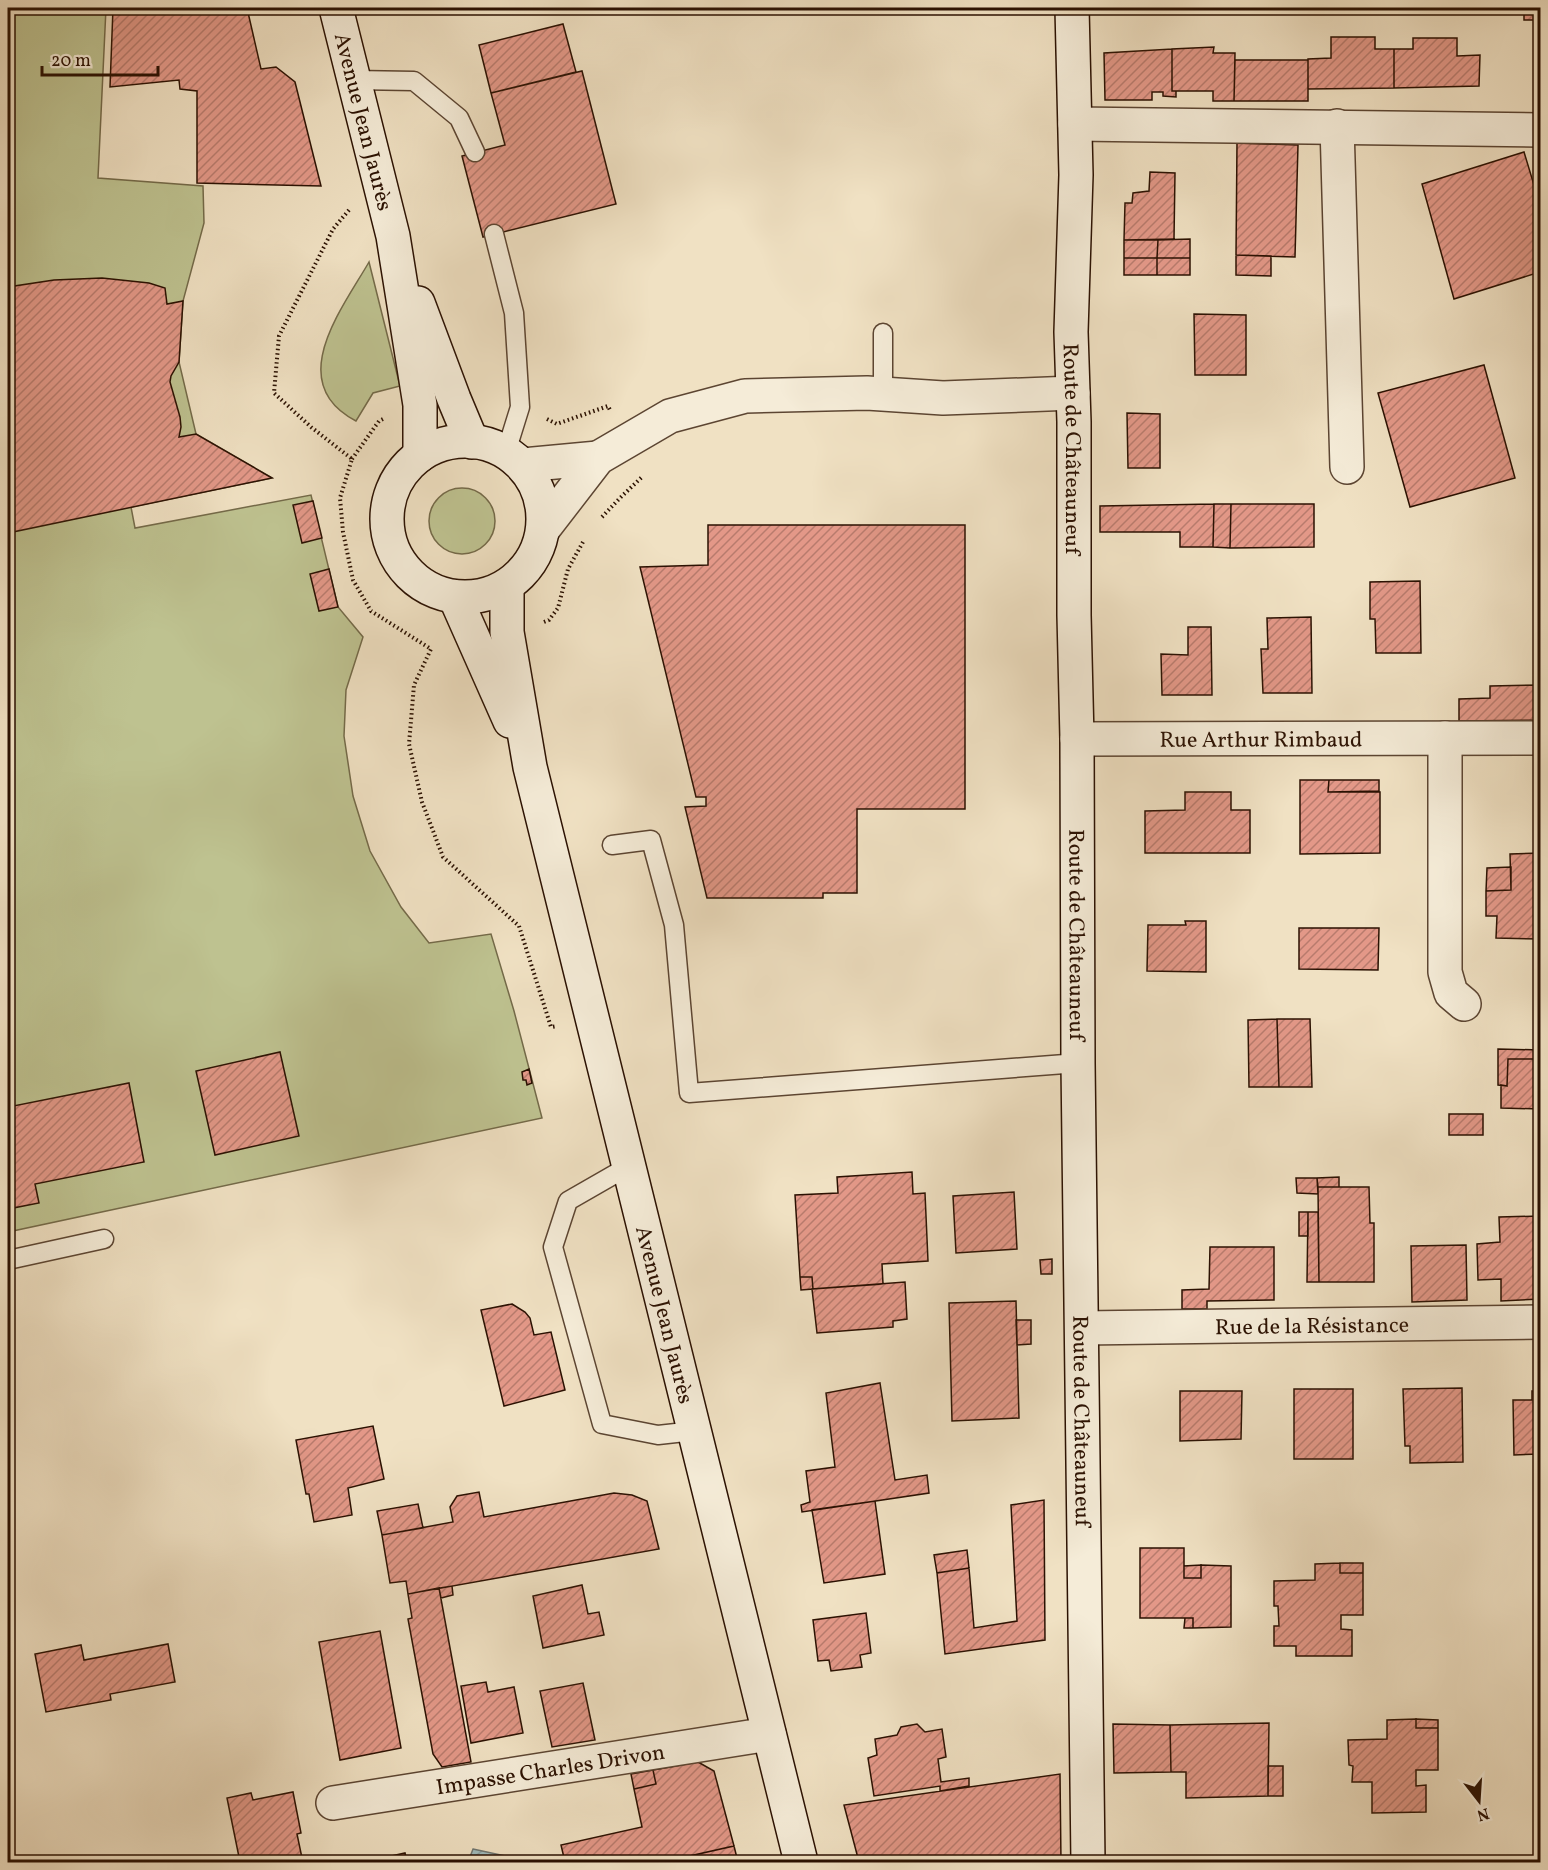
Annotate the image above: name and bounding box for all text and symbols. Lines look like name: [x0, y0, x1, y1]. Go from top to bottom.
street label: Avenue Jean Jaurès: [325, 30, 399, 214]
scale bar: [42, 39, 158, 77]
text: 20 m: [51, 49, 91, 74]
street label: Route de Châteauneuf: [1053, 343, 1087, 557]
street label: Rue Arthur Rimbaud: [1159, 725, 1363, 757]
street label: Route de Châteauneuf: [1059, 829, 1091, 1043]
street label: Avenue Jean Jaurès: [626, 1223, 700, 1407]
street label: Rue de la Résistance: [1215, 1311, 1409, 1344]
street label: Route de Châteauneuf: [1063, 1315, 1097, 1529]
street label: Impasse Charles Drivon: [434, 1738, 667, 1804]
north arrow: [1449, 1771, 1509, 1831]
text: N: [1474, 1801, 1492, 1826]

